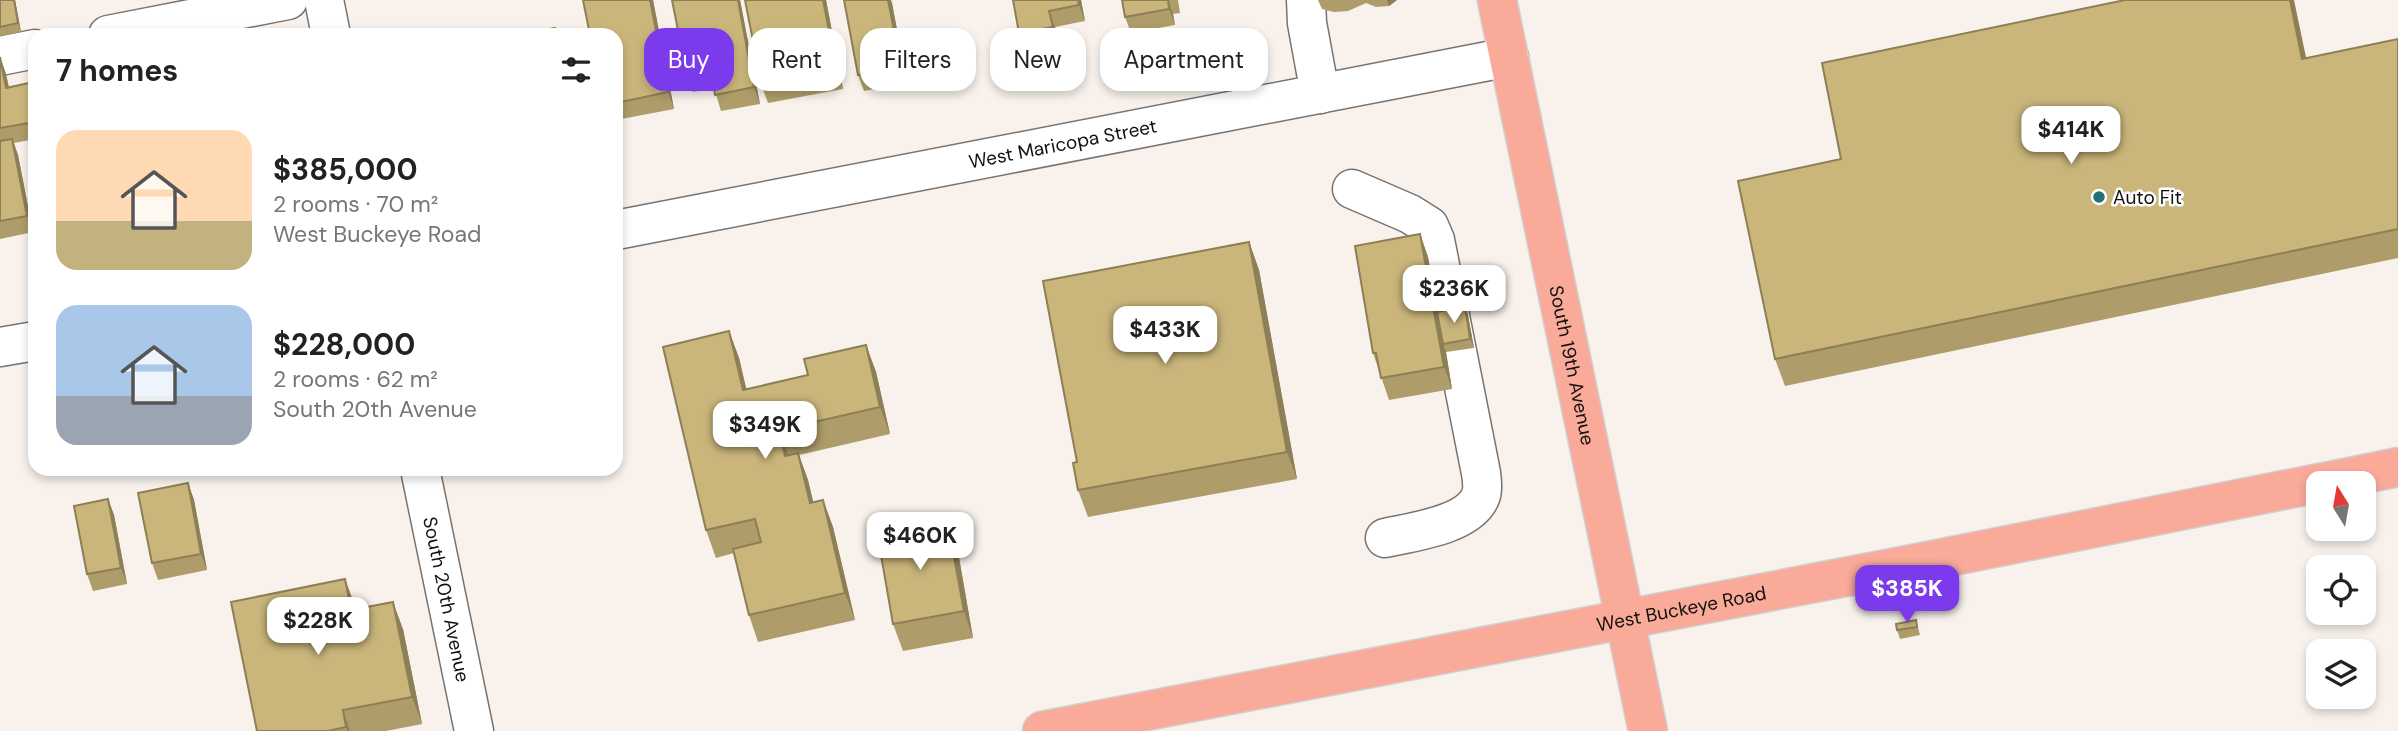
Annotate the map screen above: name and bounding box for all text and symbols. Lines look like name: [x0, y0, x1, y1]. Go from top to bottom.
chip: Buy: [644, 28, 734, 91]
chip: Rent: [748, 28, 846, 91]
chip: Filters: [860, 28, 976, 91]
chip: New: [990, 28, 1086, 91]
chip: Apartment: [1100, 28, 1268, 91]
text: 7 homes: [56, 51, 178, 90]
icon: filters: [557, 51, 595, 89]
pin: $414K: [2022, 106, 2120, 166]
street label: West Maricopa Street: [966, 113, 1159, 174]
text: $414K: [2037, 114, 2105, 144]
text: $385,000: [273, 150, 418, 189]
icon: home: [112, 158, 196, 242]
place label: Auto Fit: [2113, 185, 2182, 210]
text: 2 rooms · 70 m²: [273, 189, 438, 219]
marker: Auto Fit: [2091, 189, 2107, 205]
text: West Buckeye Road: [273, 219, 481, 249]
pin: $236K: [1405, 266, 1503, 325]
text: $236K: [1419, 273, 1489, 303]
street label: South 19th Avenue: [1544, 283, 1601, 447]
pin: $433K: [1116, 306, 1214, 366]
text: $433K: [1129, 314, 1201, 344]
text: $228,000: [273, 325, 415, 364]
icon: home: [112, 333, 196, 417]
text: 2 rooms · 62 m²: [273, 364, 438, 394]
text: South 20th Avenue: [273, 394, 477, 424]
pin: $349K: [716, 402, 814, 461]
text: $349K: [729, 409, 801, 439]
north arrow: [2306, 471, 2376, 541]
map controls: [2306, 471, 2376, 709]
pin: $460K: [871, 512, 969, 572]
street label: South 20th Avenue: [418, 514, 476, 684]
text: $460K: [883, 520, 957, 550]
button: locate: [2306, 555, 2376, 625]
pin: $385K: [1858, 566, 1956, 625]
text: $385K: [1871, 573, 1943, 603]
street label: West Buckeye Road: [1594, 580, 1768, 637]
pin: $228K: [269, 598, 367, 657]
text: $228K: [283, 605, 353, 635]
button: layers: [2306, 639, 2376, 709]

